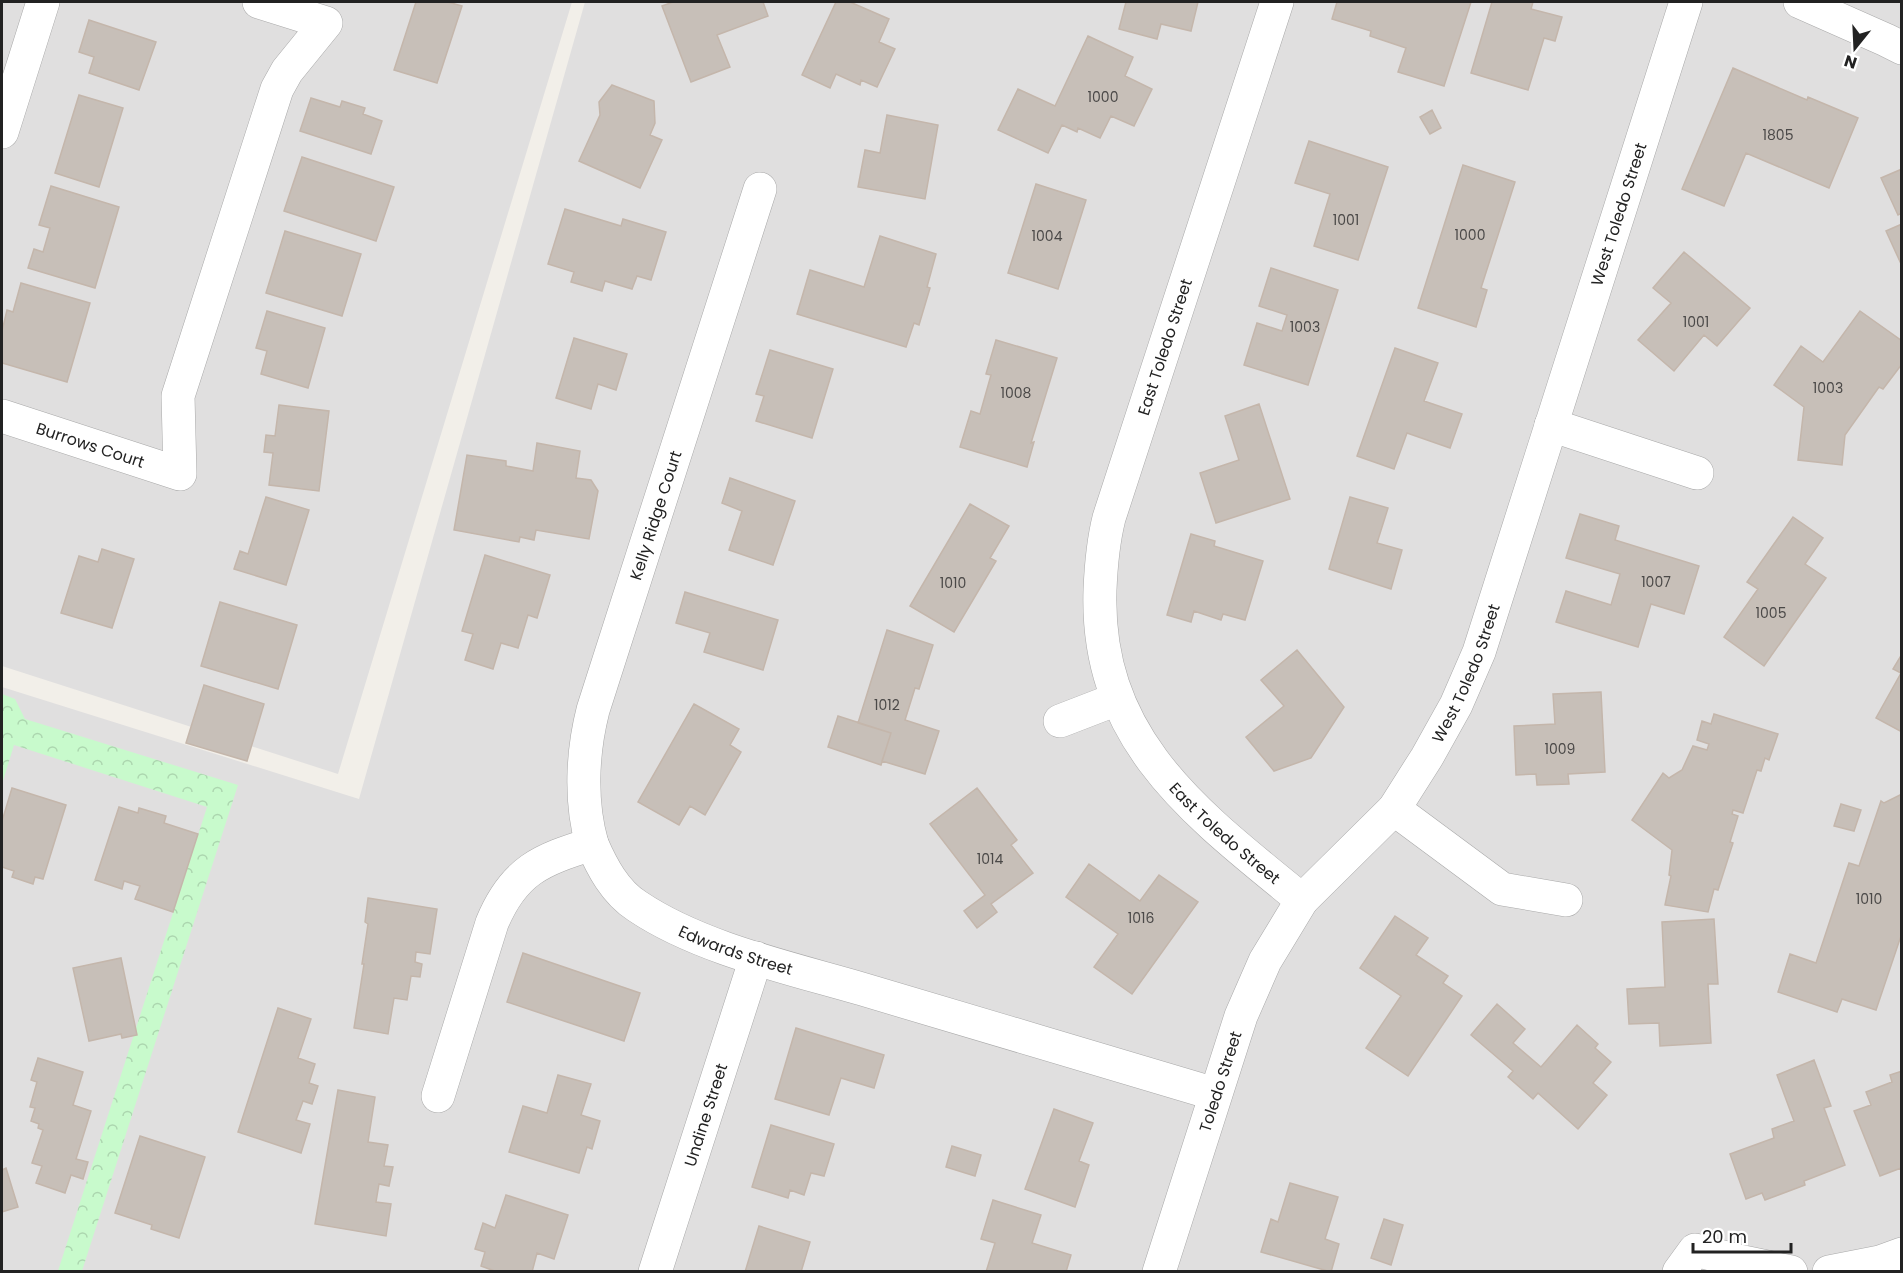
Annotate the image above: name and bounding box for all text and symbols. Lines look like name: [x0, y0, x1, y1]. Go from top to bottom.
north arrow: [1825, 18, 1885, 78]
text: N: [1841, 49, 1860, 75]
house number: 1000: [1088, 87, 1118, 107]
house number: 1805: [1763, 125, 1793, 145]
street label: West Toledo Street: [1585, 139, 1652, 289]
house number: 1001: [1333, 210, 1359, 230]
house number: 1000: [1455, 225, 1485, 245]
house number: 1004: [1032, 226, 1063, 246]
street label: East Toledo Street: [1132, 276, 1198, 418]
house number: 1001: [1683, 312, 1709, 332]
house number: 1003: [1290, 317, 1320, 337]
house number: 1003: [1813, 378, 1843, 398]
house number: 1008: [1001, 383, 1032, 403]
street label: Burrows Court: [33, 416, 148, 473]
street label: Kelly Ridge Court: [624, 447, 687, 583]
house number: 1007: [1641, 572, 1671, 592]
house number: 1010: [940, 573, 966, 593]
street label: West Toledo Street: [1426, 601, 1505, 747]
house number: 1005: [1756, 603, 1786, 623]
house number: 1012: [874, 695, 900, 715]
house number: 1009: [1545, 739, 1575, 759]
street label: East Toledo Street: [1164, 777, 1285, 889]
house number: 1014: [977, 849, 1003, 869]
house number: 1010: [1856, 889, 1882, 909]
house number: 1016: [1128, 908, 1154, 928]
street label: Edwards Street: [675, 919, 796, 981]
street label: Toledo Street: [1193, 1028, 1247, 1135]
street label: Undine Street: [678, 1060, 733, 1169]
scale bar: [1693, 1216, 1790, 1254]
text: 20 m: [1702, 1224, 1747, 1249]

